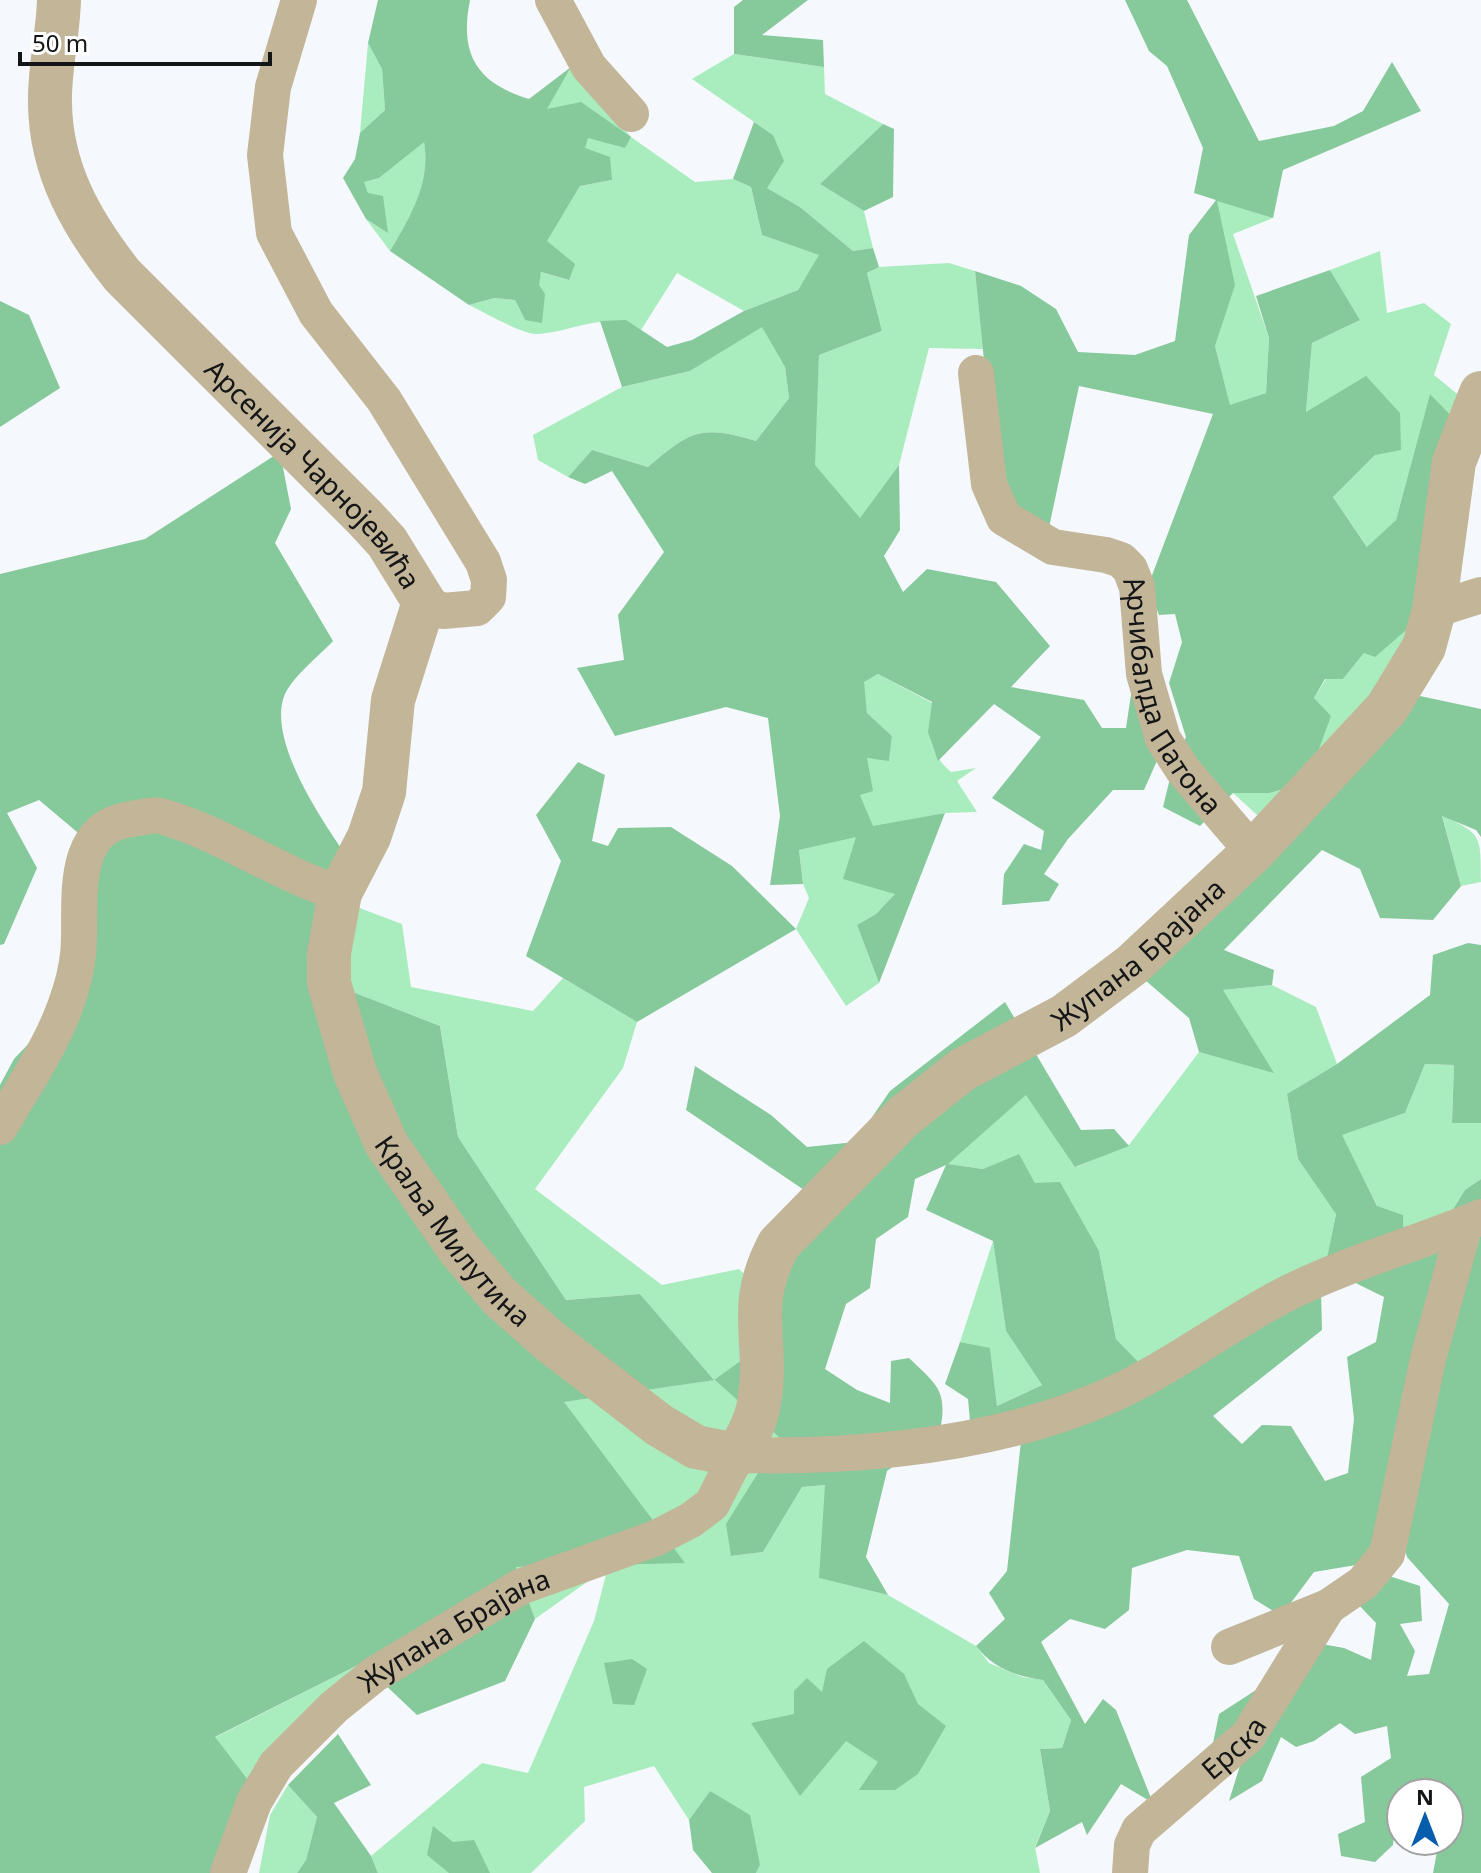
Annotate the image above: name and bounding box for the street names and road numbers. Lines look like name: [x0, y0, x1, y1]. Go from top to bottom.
street label: Арсенија Чарнојевића: [197, 350, 430, 596]
street label: Арчибалда Патона: [1115, 570, 1231, 822]
street label: Жупана Брајана: [1043, 869, 1233, 1039]
street label: Краља Милутина: [367, 1127, 539, 1335]
street label: Жупана Брајана: [349, 1559, 555, 1700]
street label: Ерска: [1193, 1709, 1274, 1787]

